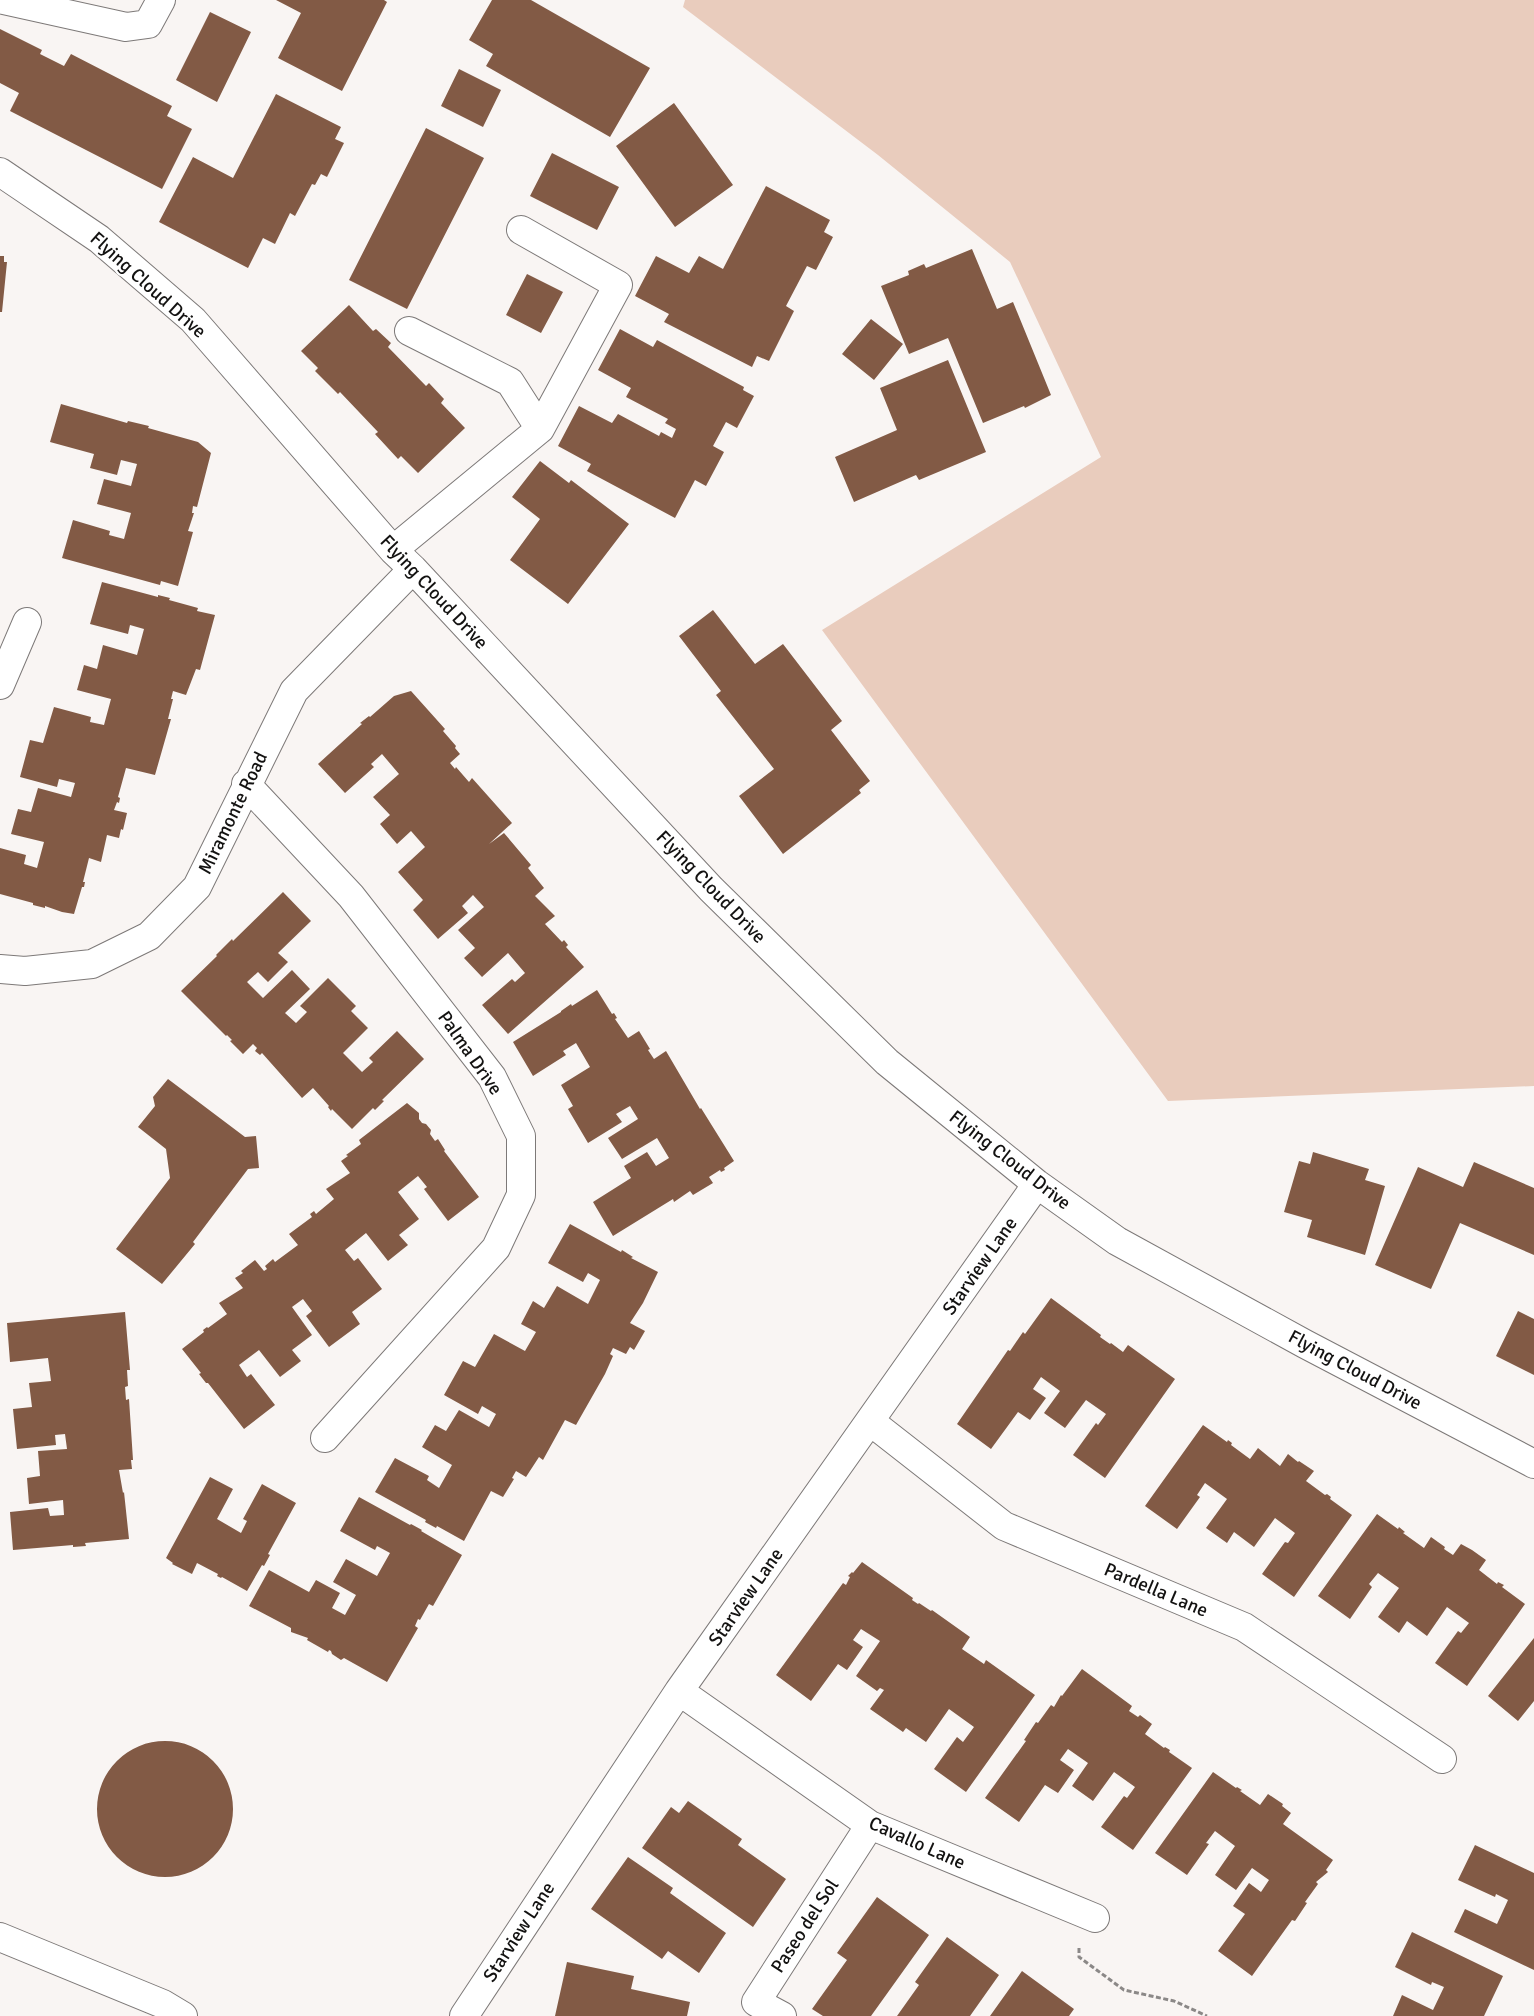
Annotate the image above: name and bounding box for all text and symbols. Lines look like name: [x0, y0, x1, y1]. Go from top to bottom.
street label: Flying Cloud Drive: [85, 227, 211, 343]
street label: Flying Cloud Drive: [375, 530, 493, 654]
street label: Miramonte Road: [193, 748, 273, 878]
street label: Flying Cloud Drive: [651, 825, 771, 949]
street label: Palma Drive: [432, 1006, 508, 1100]
street label: Flying Cloud Drive: [944, 1105, 1076, 1215]
street label: Starview Lane: [937, 1212, 1023, 1320]
street label: Flying Cloud Drive: [1284, 1325, 1426, 1415]
street label: Starview Lane: [703, 1543, 789, 1651]
street label: Pardella Lane: [1100, 1557, 1212, 1623]
street label: Cavallo Lane: [865, 1811, 969, 1875]
street label: Paseo del Sol: [766, 1874, 844, 1978]
street label: Starview Lane: [478, 1878, 560, 1986]

